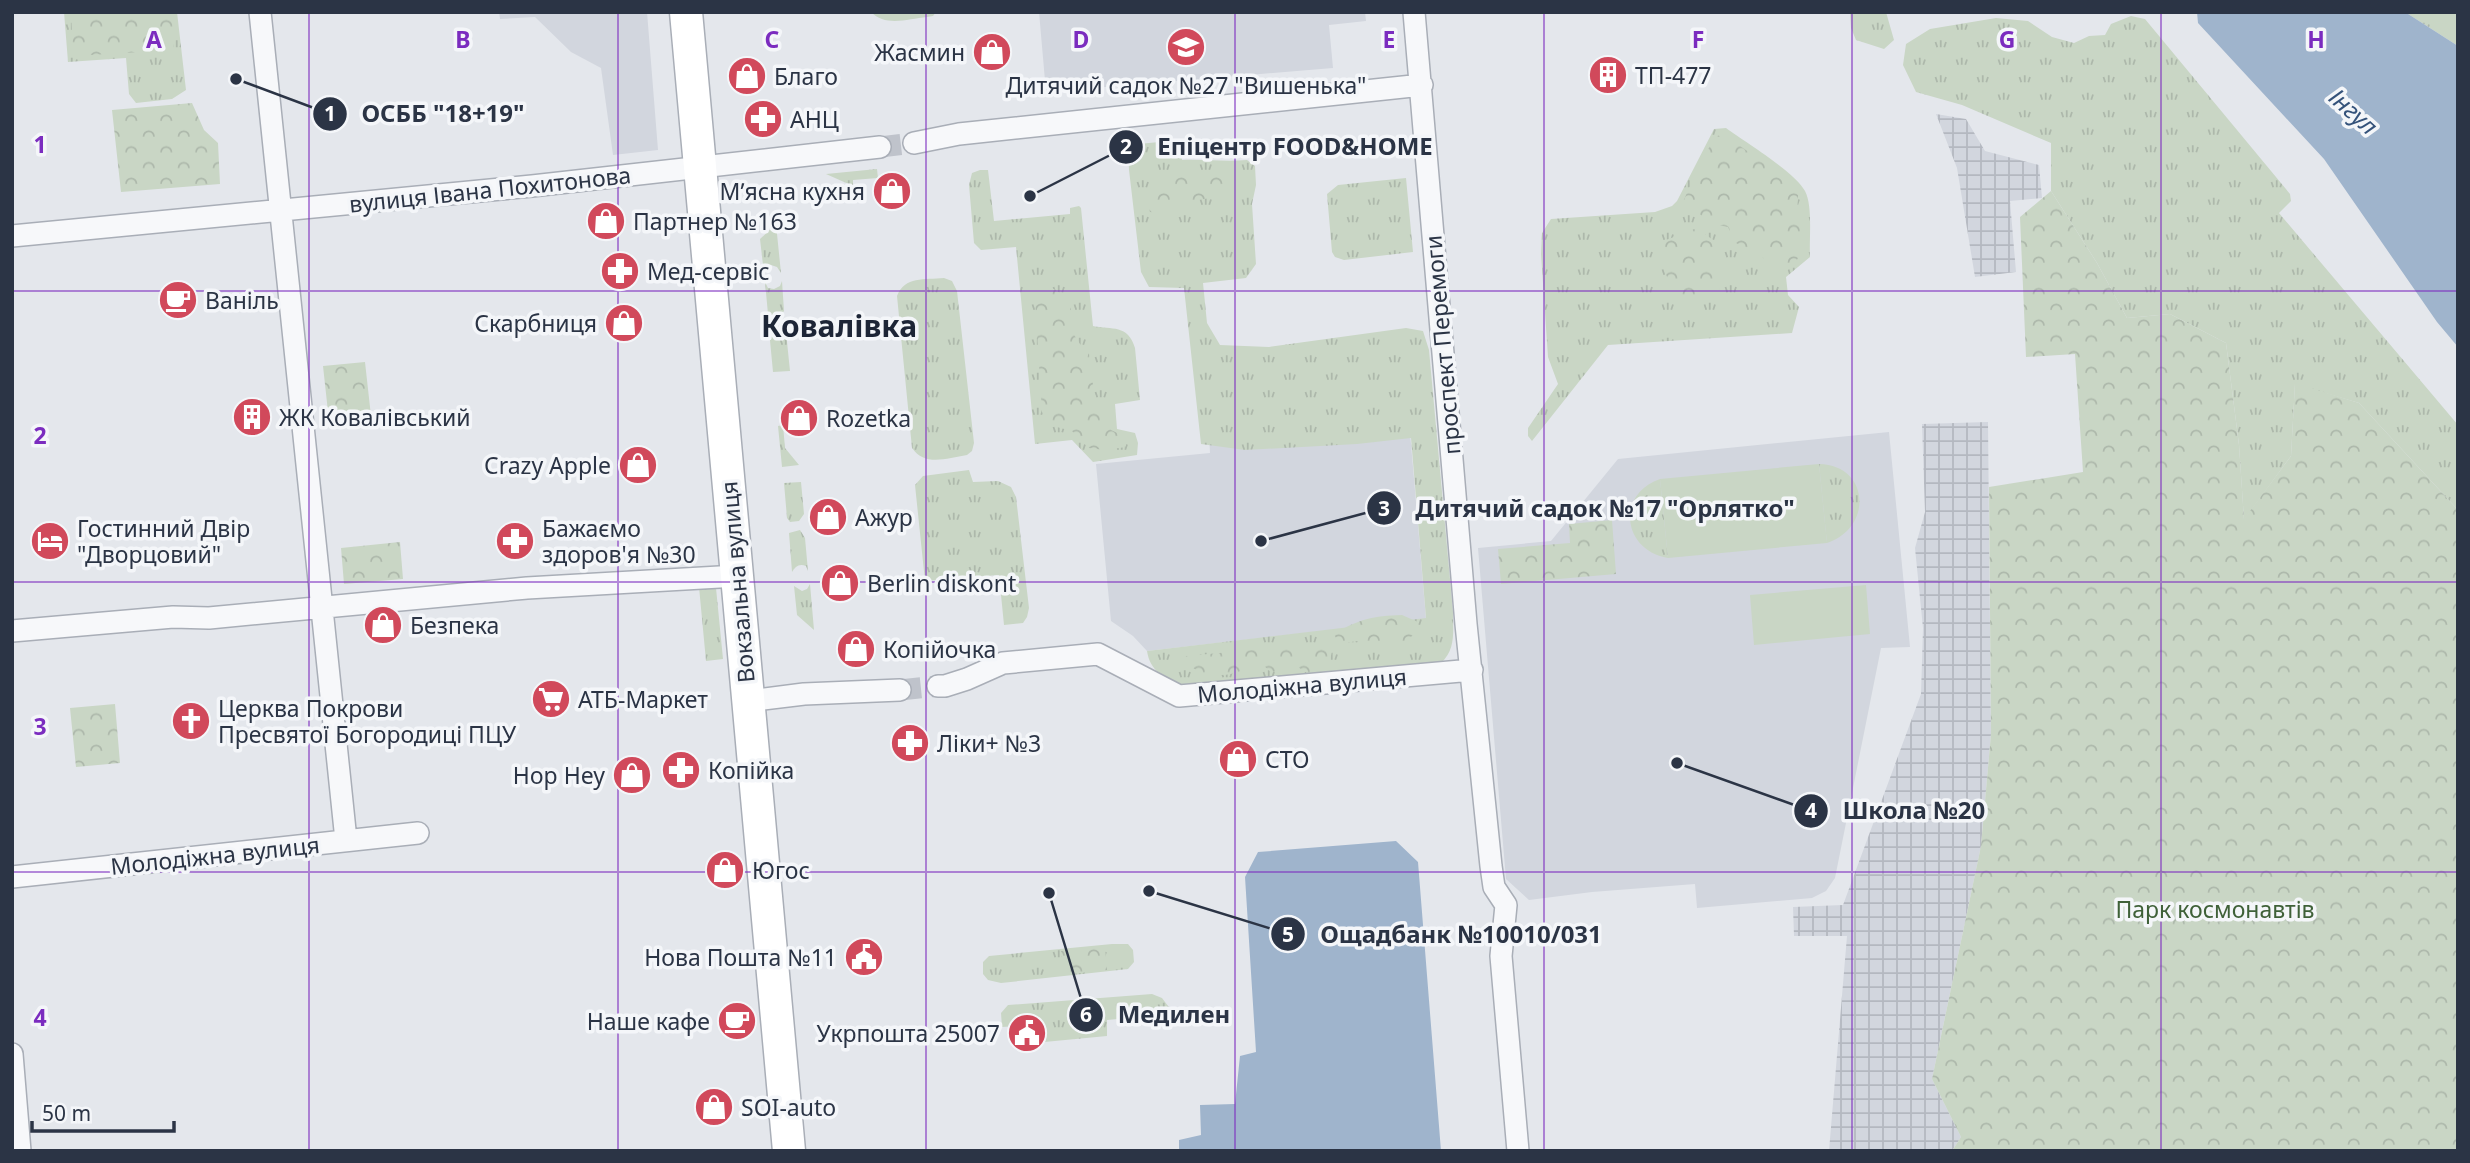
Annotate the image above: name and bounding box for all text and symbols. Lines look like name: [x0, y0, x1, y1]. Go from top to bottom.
text: A: [146, 23, 162, 55]
text: B: [455, 23, 471, 55]
text: C: [765, 23, 780, 55]
text: D: [1073, 23, 1089, 55]
text: E: [1383, 23, 1395, 55]
text: F: [1692, 23, 1704, 55]
text: G: [1999, 23, 2015, 55]
text: H: [2307, 23, 2325, 55]
school or university icon: Дитячий садок №27 "Вишенька": [1165, 26, 1207, 68]
shop icon: Жасмин: [971, 31, 1013, 73]
place label: Жасмин: [874, 36, 965, 68]
building icon: ТП-477: [1587, 54, 1629, 96]
shop icon: Благо: [726, 55, 768, 97]
place label: ТП-477: [1635, 59, 1712, 91]
place label: Благо: [774, 60, 838, 92]
place label: Дитячий садок №27 "Вишенька": [1005, 69, 1367, 101]
water label: Інгул: [2323, 80, 2386, 142]
callout: ОСББ "18+19": [313, 91, 539, 136]
text: ОСББ "18+19": [361, 96, 525, 129]
pharmacy icon: АНЦ: [742, 98, 784, 140]
text: 1: [324, 99, 336, 127]
place label: АНЦ: [790, 103, 839, 135]
callout: Епіцентр FOOD&HOME: [1108, 124, 1447, 169]
text: 1: [33, 128, 47, 160]
text: Епіцентр FOOD&HOME: [1157, 129, 1433, 162]
text: 2: [1120, 132, 1132, 160]
street label: вулиця Івана Похитонова: [347, 158, 633, 220]
shop icon: Мʼясна кухня: [871, 170, 913, 212]
place label: Мʼясна кухня: [720, 175, 865, 207]
shop icon: Партнер №163: [585, 200, 627, 242]
place label: Партнер №163: [633, 205, 797, 237]
street label: проспект Перемоги: [1416, 234, 1468, 456]
pharmacy icon: Мед-сервіс: [599, 250, 641, 292]
place label: Мед-сервіс: [647, 255, 770, 287]
cafe icon: Ваніль: [157, 279, 199, 321]
place label: Ваніль: [205, 284, 279, 316]
shop icon: Скарбниця: [603, 302, 645, 344]
district label: Ковалівка: [761, 305, 917, 346]
place label: Скарбниця: [474, 307, 597, 339]
building icon: ЖК Ковалівський: [231, 396, 273, 438]
shop icon: Rozetka: [778, 397, 820, 439]
place label: ЖК Ковалівський: [279, 401, 471, 433]
place label: Rozetka: [826, 402, 911, 434]
text: 2: [33, 419, 47, 451]
shop icon: Crazy Apple: [617, 444, 659, 486]
place label: Crazy Apple: [484, 449, 611, 481]
street label: Вокзальна вулиця: [712, 480, 762, 684]
callout: Дитячий садок №17 "Орлятко": [1366, 486, 1809, 531]
text: Дитячий садок №17 "Орлятко": [1415, 491, 1795, 524]
text: 3: [1378, 494, 1390, 522]
shop icon: Ажур: [807, 496, 849, 538]
place label: Ажур: [855, 501, 913, 533]
place label: Гостинний Двір "Дворцовий": [77, 512, 250, 570]
place label: Бажаємо здоров'я №30: [542, 512, 696, 570]
hotel icon: Гостинний Двір "Дворцовий": [29, 520, 71, 562]
pharmacy icon: Бажаємо здоров'я №30: [494, 520, 536, 562]
shop icon: Berlin diskont: [819, 562, 861, 604]
place label: Berlin diskont: [867, 567, 1016, 599]
shop icon: Безпека: [362, 604, 404, 646]
place label: Безпека: [410, 609, 499, 641]
shop icon: Копійочка: [835, 628, 877, 670]
place label: Копійочка: [883, 633, 996, 665]
street label: Молодіжна вулиця: [1196, 660, 1408, 710]
supermarket icon: АТБ-Маркет: [530, 678, 572, 720]
place label: АТБ-Маркет: [578, 683, 708, 715]
place label: Церква Покрови Пресвятої Богородиці ПЦУ: [218, 692, 517, 750]
church icon: Церква Покрови Пресвятої Богородиці ПЦУ: [170, 700, 212, 742]
text: 3: [33, 710, 47, 742]
pharmacy icon: Ліки+ №3: [889, 722, 931, 764]
place label: Ліки+ №3: [937, 727, 1041, 759]
shop icon: СТО: [1217, 738, 1259, 780]
place label: СТО: [1265, 743, 1310, 775]
pharmacy icon: Копійка: [660, 749, 702, 791]
shop icon: Hop Hey: [611, 754, 653, 796]
place label: Копійка: [708, 754, 794, 786]
place label: Hop Hey: [513, 759, 605, 791]
callout: Школа №20: [1794, 788, 1999, 833]
text: Школа №20: [1843, 793, 1985, 826]
text: 4: [1805, 796, 1817, 824]
street label: Молодіжна вулиця: [109, 828, 321, 882]
shop icon: Югос: [704, 849, 746, 891]
place label: Югос: [752, 854, 810, 886]
park label: Парк космонавтів: [2115, 893, 2315, 925]
callout: Ощадбанк №10010/031: [1271, 912, 1615, 957]
text: Ощадбанк №10010/031: [1320, 917, 1602, 950]
text: 5: [1282, 920, 1294, 948]
public building icon: Нова Пошта №11: [843, 936, 885, 978]
place label: Нова Пошта №11: [644, 941, 837, 973]
callout: Медилен: [1069, 993, 1244, 1038]
text: Медилен: [1118, 997, 1230, 1030]
cafe icon: Наше кафе: [716, 1000, 758, 1042]
text: 6: [1080, 1000, 1092, 1028]
text: 4: [33, 1001, 47, 1033]
place label: Наше кафе: [587, 1005, 710, 1037]
public building icon: Укрпошта 25007: [1006, 1012, 1048, 1054]
place label: Укрпошта 25007: [816, 1017, 1000, 1049]
shop icon: SOI-auto: [693, 1086, 735, 1128]
scale bar: [32, 1090, 173, 1134]
place label: SOI-auto: [741, 1091, 836, 1123]
text: 50 m: [42, 1099, 91, 1127]

